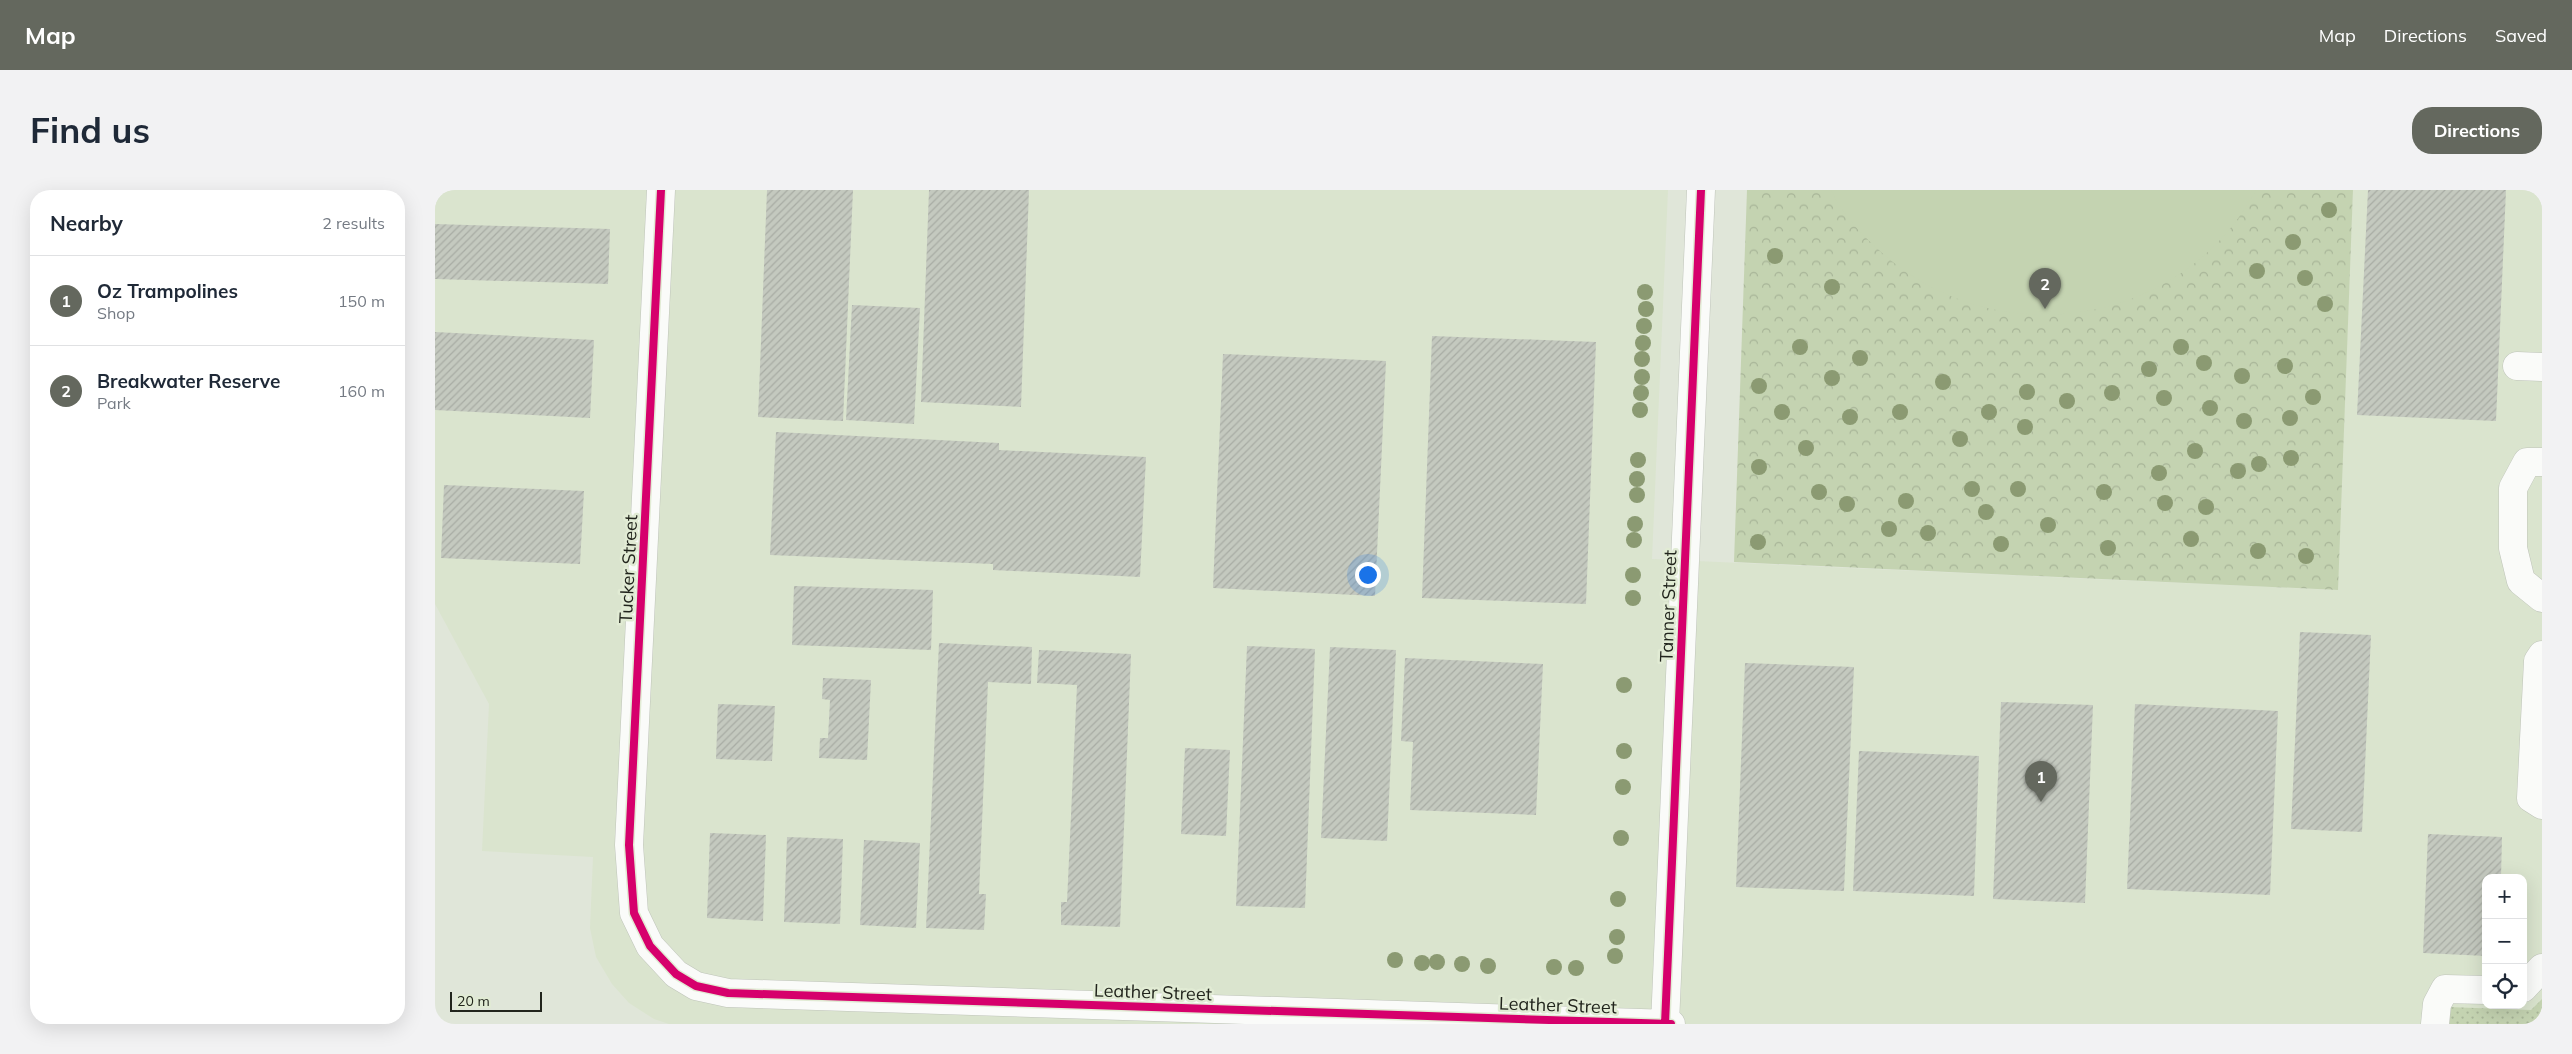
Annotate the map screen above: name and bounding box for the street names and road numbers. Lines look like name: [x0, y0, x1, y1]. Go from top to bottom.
street label: Tucker Street: [614, 514, 642, 624]
street label: Tanner Street: [1655, 550, 1681, 662]
street label: Leather Street: [1094, 978, 1212, 1006]
street label: Leather Street: [1499, 991, 1617, 1019]

